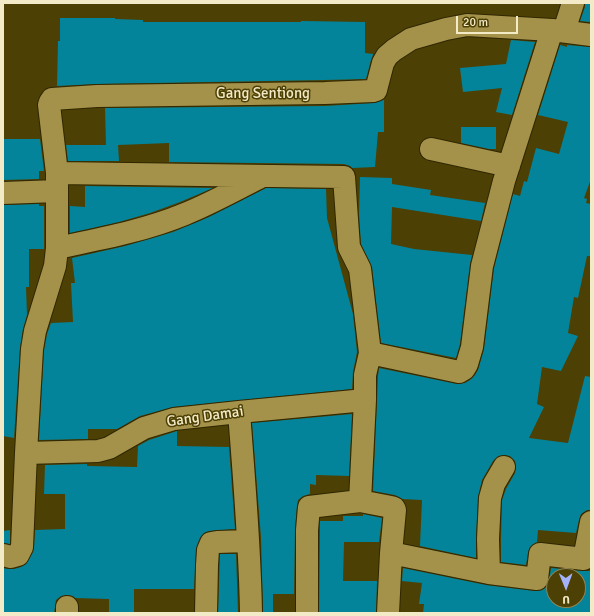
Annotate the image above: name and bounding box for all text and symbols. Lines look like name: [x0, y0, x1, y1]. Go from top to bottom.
scale bar: [458, 8, 520, 34]
text: 20 m: [463, 15, 488, 30]
street label: Gang Sentiong: [216, 85, 310, 103]
street label: Gang Damai: [165, 403, 245, 431]
north arrow: [546, 568, 586, 608]
text: U: [562, 593, 570, 606]

